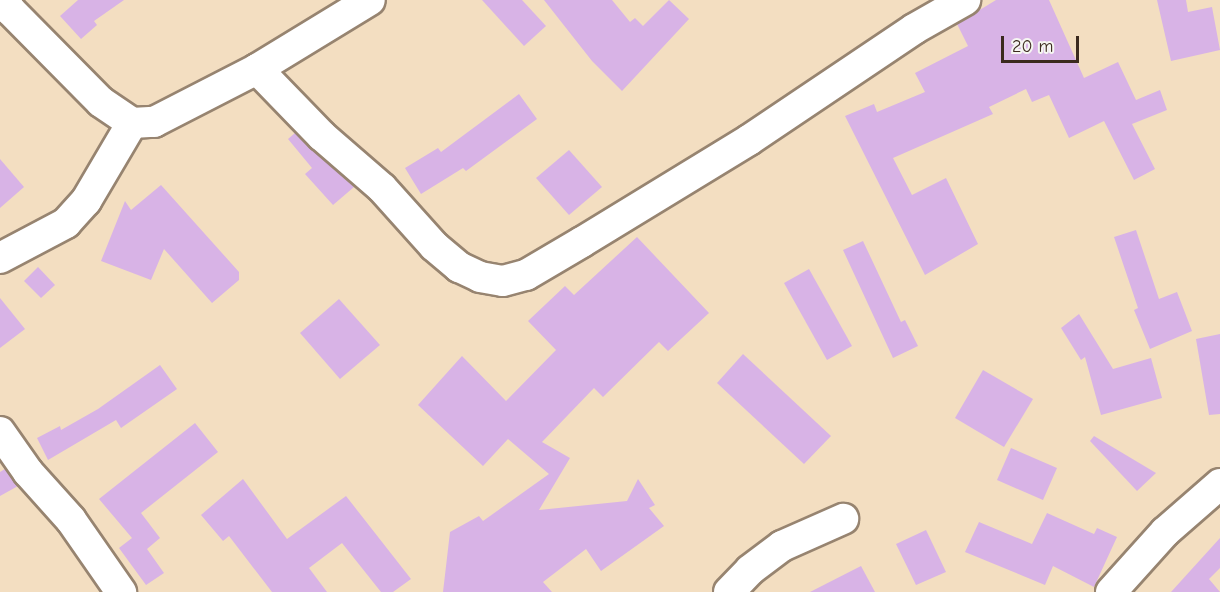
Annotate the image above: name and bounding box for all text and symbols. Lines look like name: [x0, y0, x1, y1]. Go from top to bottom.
scale bar: [1004, 24, 1082, 62]
text: 20 m: [1012, 36, 1053, 57]

